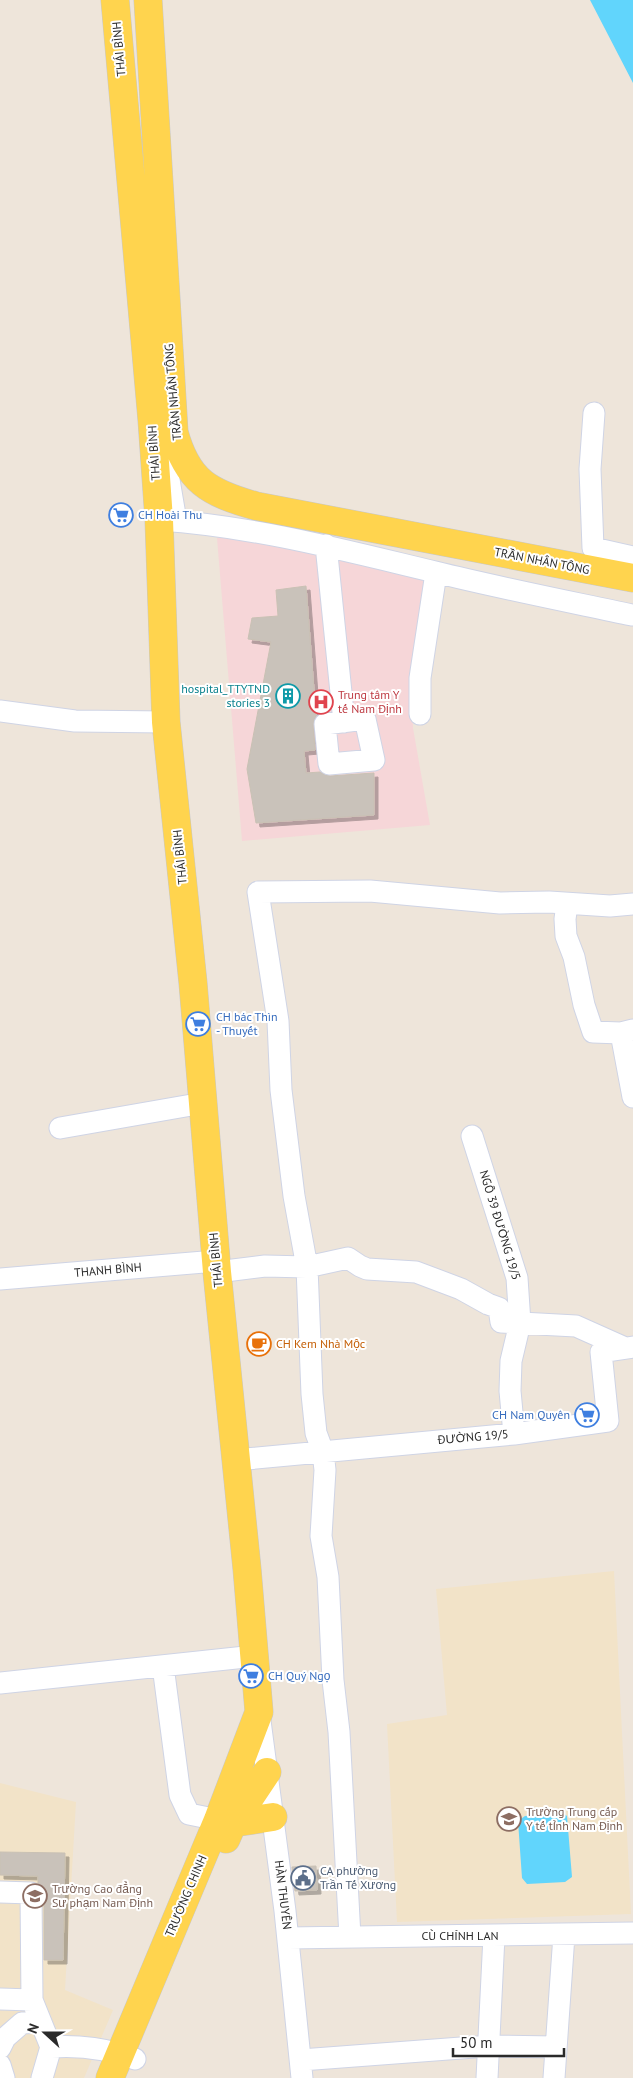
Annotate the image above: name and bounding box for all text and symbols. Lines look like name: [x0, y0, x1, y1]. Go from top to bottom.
street label: THÁI BÌNH: [109, 21, 128, 77]
street label: TRẦN NHÂN TÔNG: [161, 343, 184, 441]
street label: THÁI BÌNH: [144, 425, 163, 481]
supermarket icon: CH Hoài Thu: [108, 502, 134, 528]
place label: CH Hoài Thu: [138, 507, 202, 522]
street label: TRẦN NHÂN TÔNG: [493, 544, 591, 577]
place label: hospital_TTYTND stories 3: [181, 681, 270, 710]
building icon: hospital_TTYTND stories 3: [275, 683, 301, 709]
place label: Trung tâm Y tế Nam Định: [338, 687, 402, 716]
hospital icon: Trung tâm Y tế Nam Định: [308, 689, 334, 715]
street label: THÁI BÌNH: [169, 829, 190, 885]
place label: CH bác Thìn - Thuyết: [216, 1009, 278, 1038]
supermarket icon: CH bác Thìn - Thuyết: [185, 1011, 211, 1037]
street label: NGÕ 39 ĐƯỜNG 19/5: [477, 1168, 524, 1282]
street label: THÁI BÌNH: [206, 1232, 225, 1288]
street label: THANH BÌNH: [74, 1259, 142, 1280]
cafe icon: CH Kem Nhà Mộc: [246, 1331, 272, 1357]
place label: CH Kem Nhà Mộc: [276, 1336, 366, 1351]
supermarket icon: CH Nam Quyên: [574, 1402, 600, 1428]
place label: CH Nam Quyên: [492, 1407, 570, 1422]
street label: ĐƯỜNG 19/5: [436, 1426, 509, 1447]
supermarket icon: CH Quý Ngọ: [238, 1663, 264, 1689]
place label: CH Quý Ngọ: [268, 1668, 331, 1683]
place label: Trường Trung cấp Y tế tỉnh Nam Định: [526, 1804, 623, 1833]
school or university icon: Trường Trung cấp Y tế tỉnh Nam Định: [496, 1806, 522, 1832]
street label: TRƯỜNG CHINH: [162, 1853, 210, 1939]
street label: HÀN THUYÊN: [272, 1859, 295, 1930]
place label: CA phường Trần Tế Xương: [320, 1863, 396, 1892]
public building icon: CA phường Trần Tế Xương: [290, 1865, 316, 1891]
place label: Trường Cao đẳng Sư phạm Nam Định: [52, 1881, 153, 1910]
school or university icon: Trường Cao đẳng Sư phạm Nam Định: [22, 1883, 48, 1909]
street label: CÙ CHÍNH LAN: [421, 1928, 499, 1943]
north arrow: [20, 2008, 70, 2058]
text: N: [23, 2021, 43, 2036]
scale bar: [453, 2026, 564, 2058]
text: 50 m: [460, 2033, 493, 2052]

